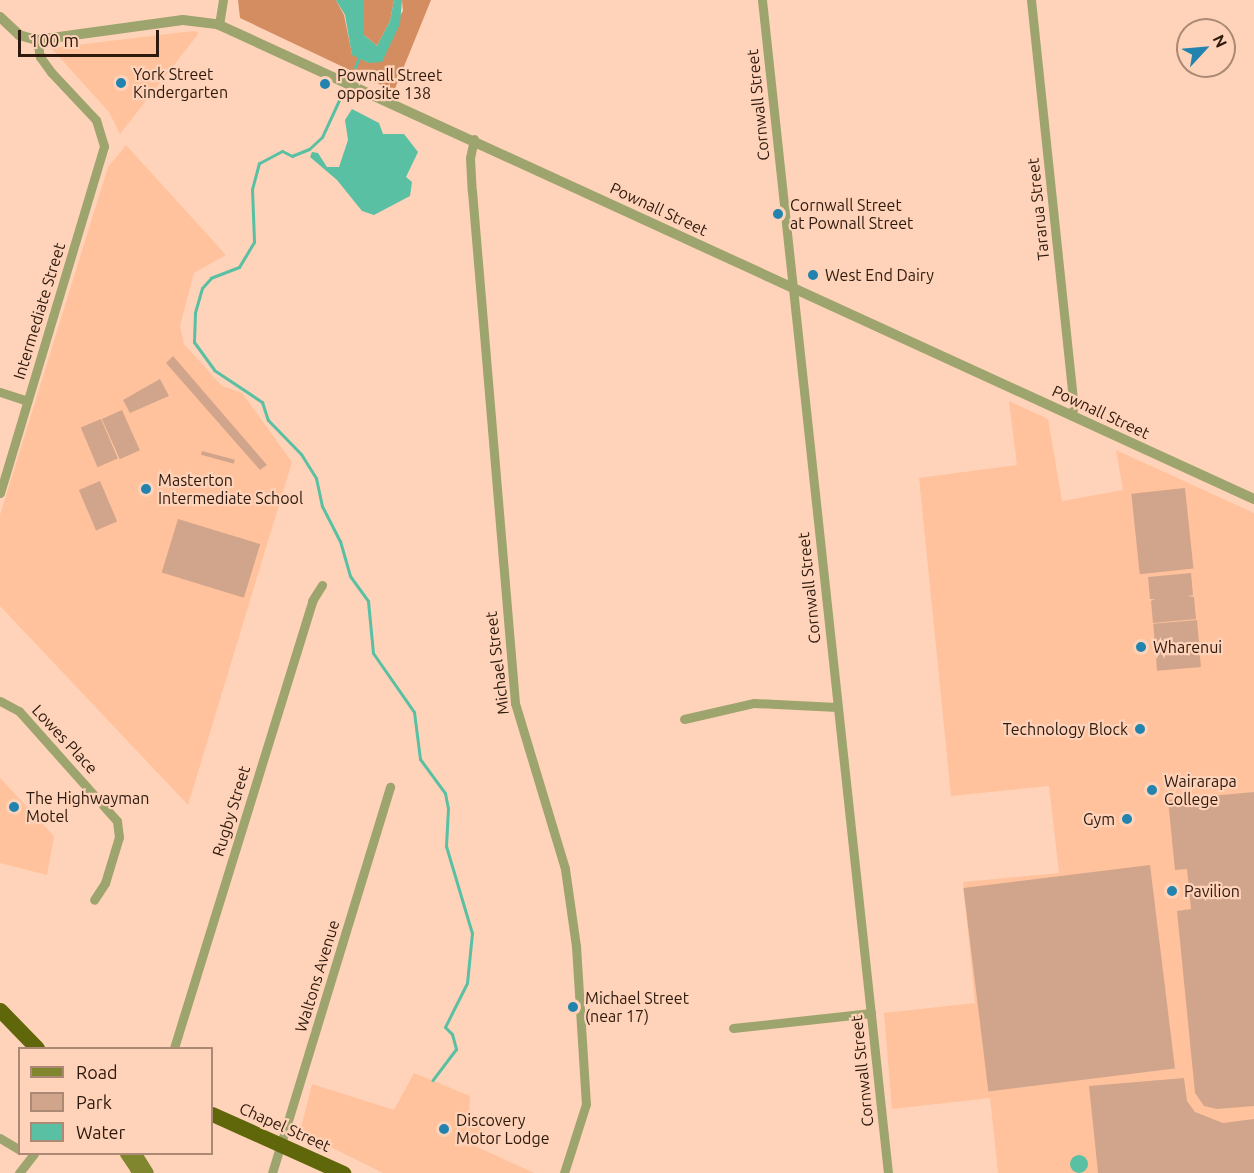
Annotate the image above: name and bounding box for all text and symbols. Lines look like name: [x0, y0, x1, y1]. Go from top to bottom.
scale bar: [21, 18, 162, 56]
north arrow: [1176, 18, 1236, 78]
text: 100 m: [29, 30, 79, 50]
text: N: [1210, 32, 1231, 50]
street label: Cornwall Street: [743, 48, 773, 162]
place label: York Street Kindergarten: [133, 64, 228, 102]
place label: Pownall Street opposite 138: [337, 65, 442, 103]
marker: York Street Kindergarten: [114, 76, 128, 90]
marker: Pownall Street opposite 138: [318, 77, 332, 91]
street label: Tararua Street: [1023, 157, 1053, 261]
street label: Pownall Street: [607, 178, 711, 240]
place label: Cornwall Street at Pownall Street: [790, 195, 913, 233]
marker: Cornwall Street at Pownall Street: [771, 207, 785, 221]
street label: Intermediate Street: [9, 240, 69, 382]
place label: West End Dairy: [825, 265, 934, 285]
marker: West End Dairy: [806, 268, 820, 282]
street label: Pownall Street: [1049, 381, 1153, 443]
place label: Masterton Intermediate School: [158, 470, 303, 508]
marker: Masterton Intermediate School: [139, 482, 153, 496]
street label: Cornwall Street: [794, 531, 824, 645]
street label: Michael Street: [481, 610, 513, 716]
place label: Wharenui: [1153, 637, 1222, 657]
marker: Wharenui: [1134, 640, 1148, 654]
street label: Lowes Place: [28, 700, 102, 778]
place label: Technology Block: [1003, 719, 1128, 739]
marker: Technology Block: [1133, 722, 1147, 736]
street label: Rugby Street: [208, 763, 254, 859]
place label: Wairarapa College: [1164, 771, 1237, 809]
marker: Wairarapa College: [1145, 783, 1159, 797]
place label: The Highwayman Motel: [26, 788, 149, 826]
marker: The Highwayman Motel: [7, 800, 21, 814]
place label: Gym: [1083, 809, 1115, 829]
marker: Gym: [1120, 812, 1134, 826]
place label: Pavilion: [1184, 881, 1240, 901]
marker: Pavilion: [1165, 884, 1179, 898]
street label: Waltons Avenue: [291, 918, 343, 1034]
place label: Michael Street (near 17): [585, 988, 689, 1026]
marker: Michael Street (near 17): [566, 1000, 580, 1014]
street label: Cornwall Street: [847, 1014, 877, 1128]
legend: [18, 1047, 213, 1155]
text: Road: [76, 1062, 118, 1082]
text: Park: [76, 1092, 112, 1112]
street label: Chapel Street: [236, 1098, 334, 1156]
place label: Discovery Motor Lodge: [456, 1110, 550, 1148]
text: Water: [76, 1122, 125, 1142]
marker: Discovery Motor Lodge: [437, 1122, 451, 1136]

